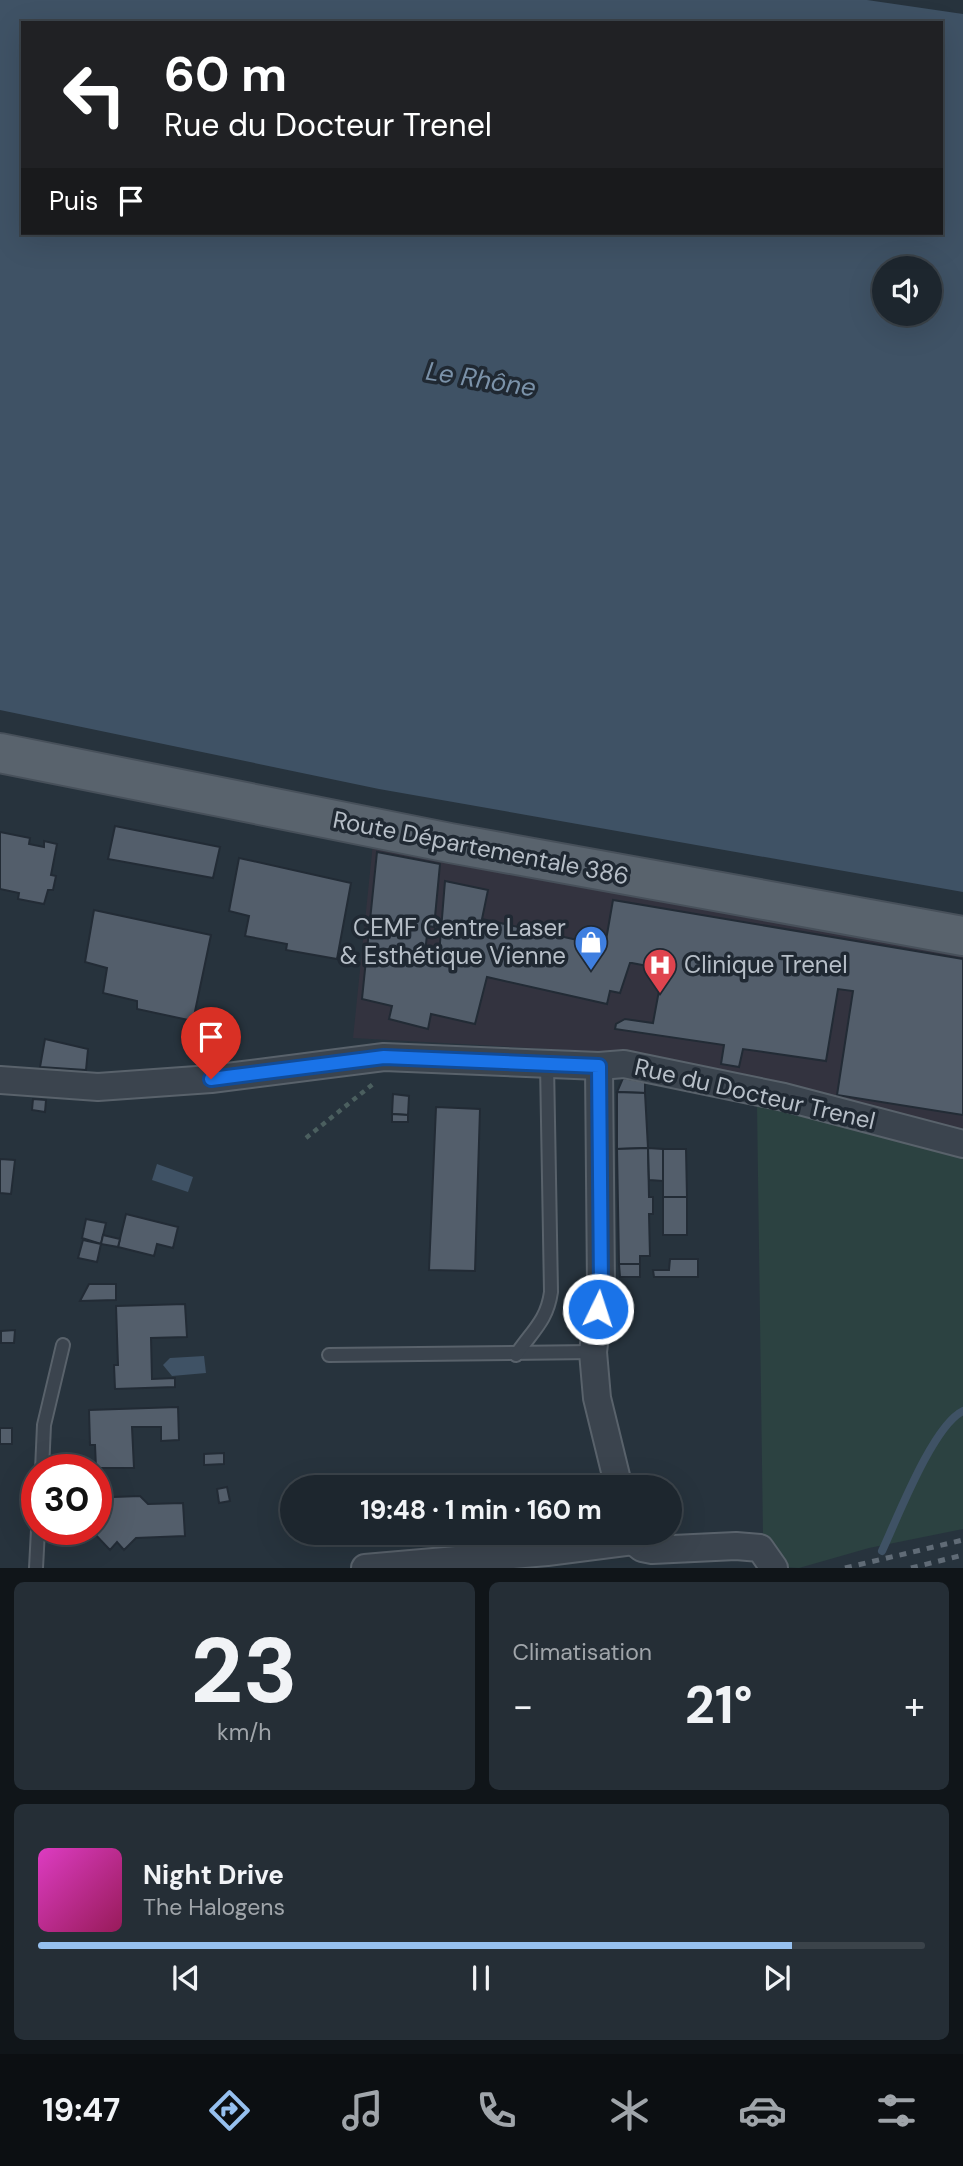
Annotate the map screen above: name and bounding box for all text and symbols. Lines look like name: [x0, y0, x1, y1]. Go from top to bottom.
text: 60 m: [164, 42, 287, 106]
icon: left: [49, 49, 140, 140]
text: Rue du Docteur Trenel: [164, 104, 492, 146]
icon: arrive: [112, 182, 150, 220]
text: Puis: [49, 184, 98, 218]
map controls: [872, 256, 942, 326]
button: sound: [872, 256, 942, 326]
water label: Le Rhône: [423, 354, 539, 404]
street label: Route Départementale 386: [330, 804, 632, 891]
place label: CEMF Centre Laser & Esthétique Vienne: [340, 912, 566, 971]
shop icon: CEMF Centre Laser & Esthétique Vienne: [572, 923, 610, 972]
hospital icon: Clinique Trenel: [641, 946, 679, 995]
place label: Clinique Trenel: [684, 949, 848, 980]
pin: [181, 1007, 241, 1079]
icon: arrive: [192, 1018, 230, 1056]
street label: Rue du Docteur Trenel: [632, 1051, 878, 1136]
position arrow: [561, 1272, 635, 1346]
speed limit sign: 30: [21, 1454, 112, 1545]
text: 19:48 · 1 min · 160 m: [360, 1493, 602, 1527]
text: 23: [191, 1612, 298, 1730]
text: Climatisation: [513, 1637, 652, 1667]
text: 21°: [685, 1671, 753, 1739]
text: −: [513, 1681, 533, 1731]
text: +: [904, 1681, 925, 1731]
text: km/h: [217, 1717, 271, 1747]
text: Night Drive: [143, 1858, 284, 1892]
text: The Halogens: [143, 1892, 285, 1922]
icon: previous: [167, 1959, 205, 1997]
icon: pause: [462, 1959, 500, 1997]
icon: next: [758, 1959, 796, 1997]
icon: directions: [205, 2086, 254, 2135]
icon: music: [338, 2086, 387, 2135]
icon: phone: [472, 2086, 521, 2135]
icon: climate: [605, 2086, 654, 2135]
icon: car: [738, 2086, 787, 2135]
icon: filters: [872, 2086, 921, 2135]
text: 19:47: [42, 2089, 120, 2131]

